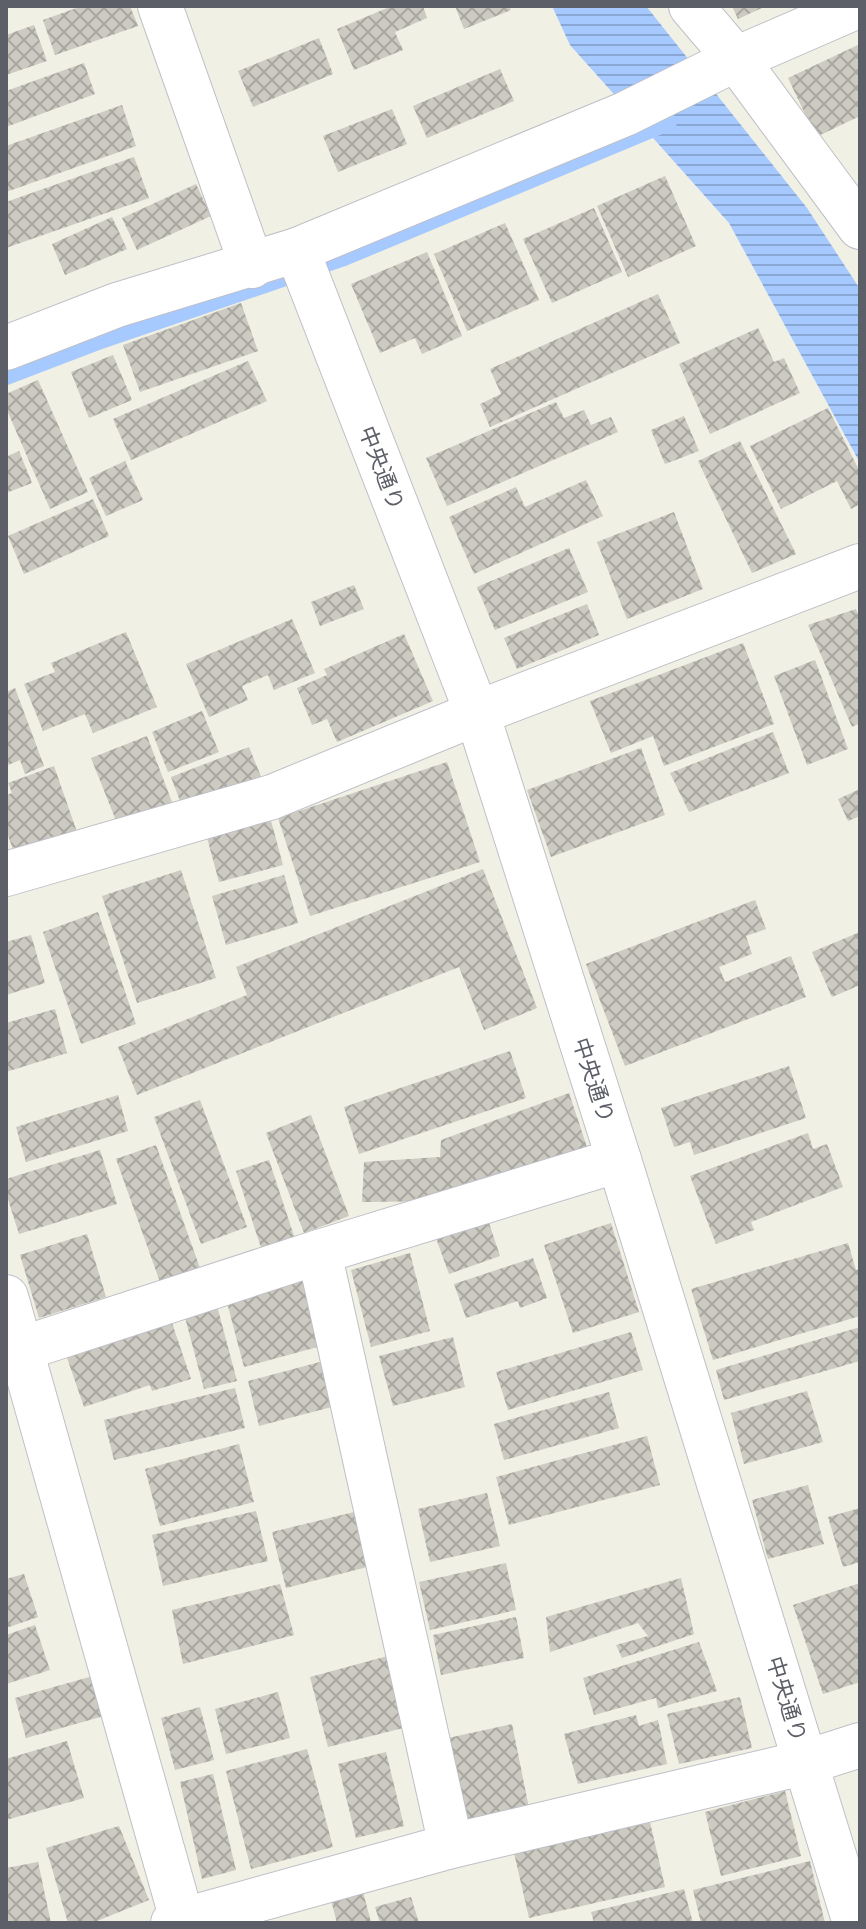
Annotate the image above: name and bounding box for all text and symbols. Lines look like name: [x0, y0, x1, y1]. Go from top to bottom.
street label: 中央通り: [353, 422, 412, 514]
street label: 中央通り: [567, 1034, 622, 1126]
street label: 中央通り: [761, 1653, 814, 1745]

